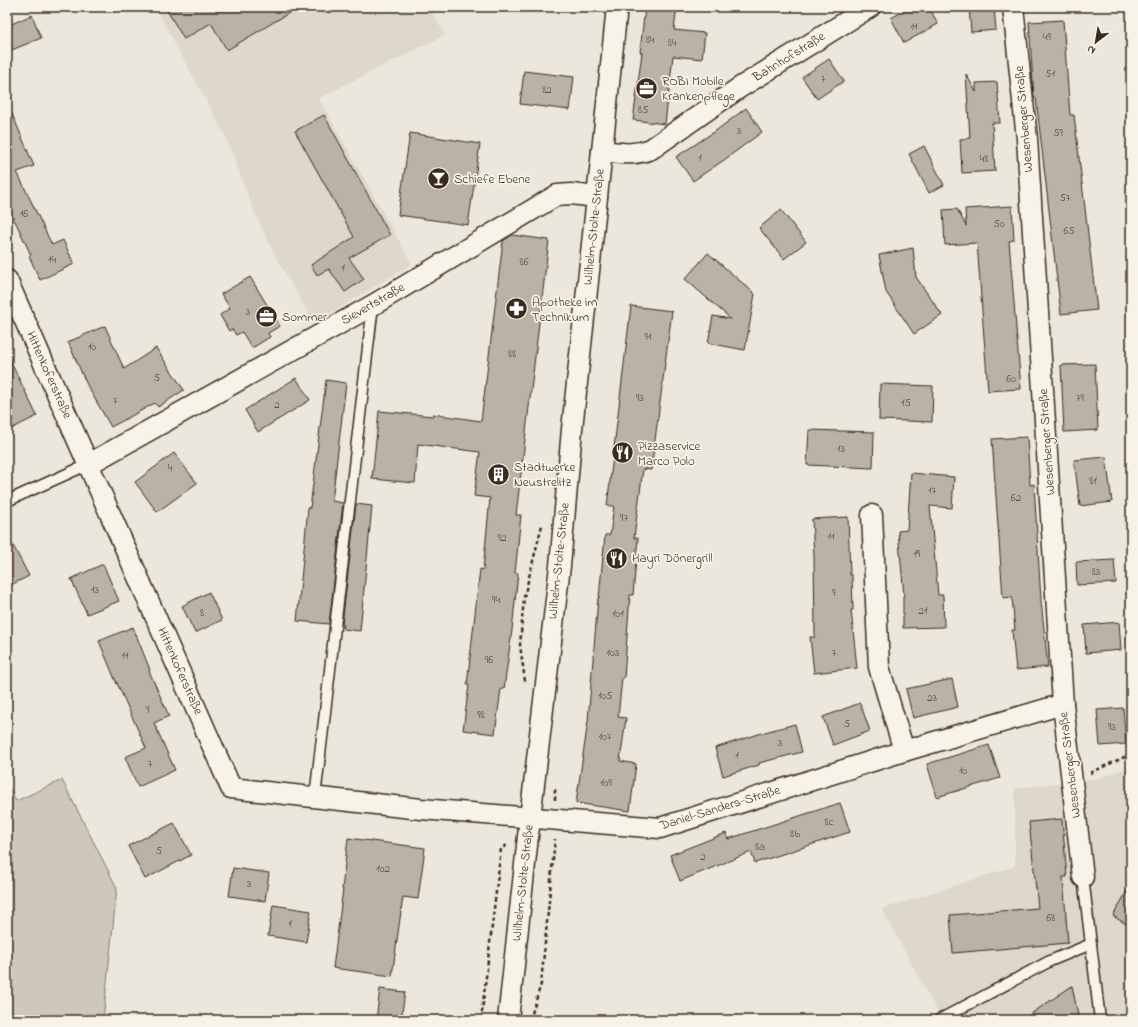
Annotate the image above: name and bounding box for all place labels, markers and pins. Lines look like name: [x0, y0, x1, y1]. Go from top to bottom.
place label: ROBI Mobile Krankenpflege: [662, 72, 735, 107]
office icon: ROBI Mobile Krankenpflege: [633, 75, 659, 101]
bar icon: Schiefe Ebene: [426, 166, 452, 192]
place label: Schiefe Ebene: [454, 170, 531, 189]
place label: Apotheke im Technikum: [532, 293, 597, 327]
pharmacy icon: Apotheke im Technikum: [503, 296, 529, 322]
office icon: Sommer: [253, 304, 279, 330]
place label: Sommer: [282, 308, 328, 327]
place label: Pizzaservice Marco Polo: [638, 437, 701, 471]
restaurant icon: Pizzaservice Marco Polo: [609, 440, 635, 466]
place label: Stadtwerke Neustrelitz: [514, 458, 575, 492]
building icon: Stadtwerke Neustrelitz: [486, 461, 512, 487]
restaurant icon: Hayri Dönergrill: [603, 545, 629, 571]
place label: Hayri Dönergrill: [632, 549, 713, 569]

